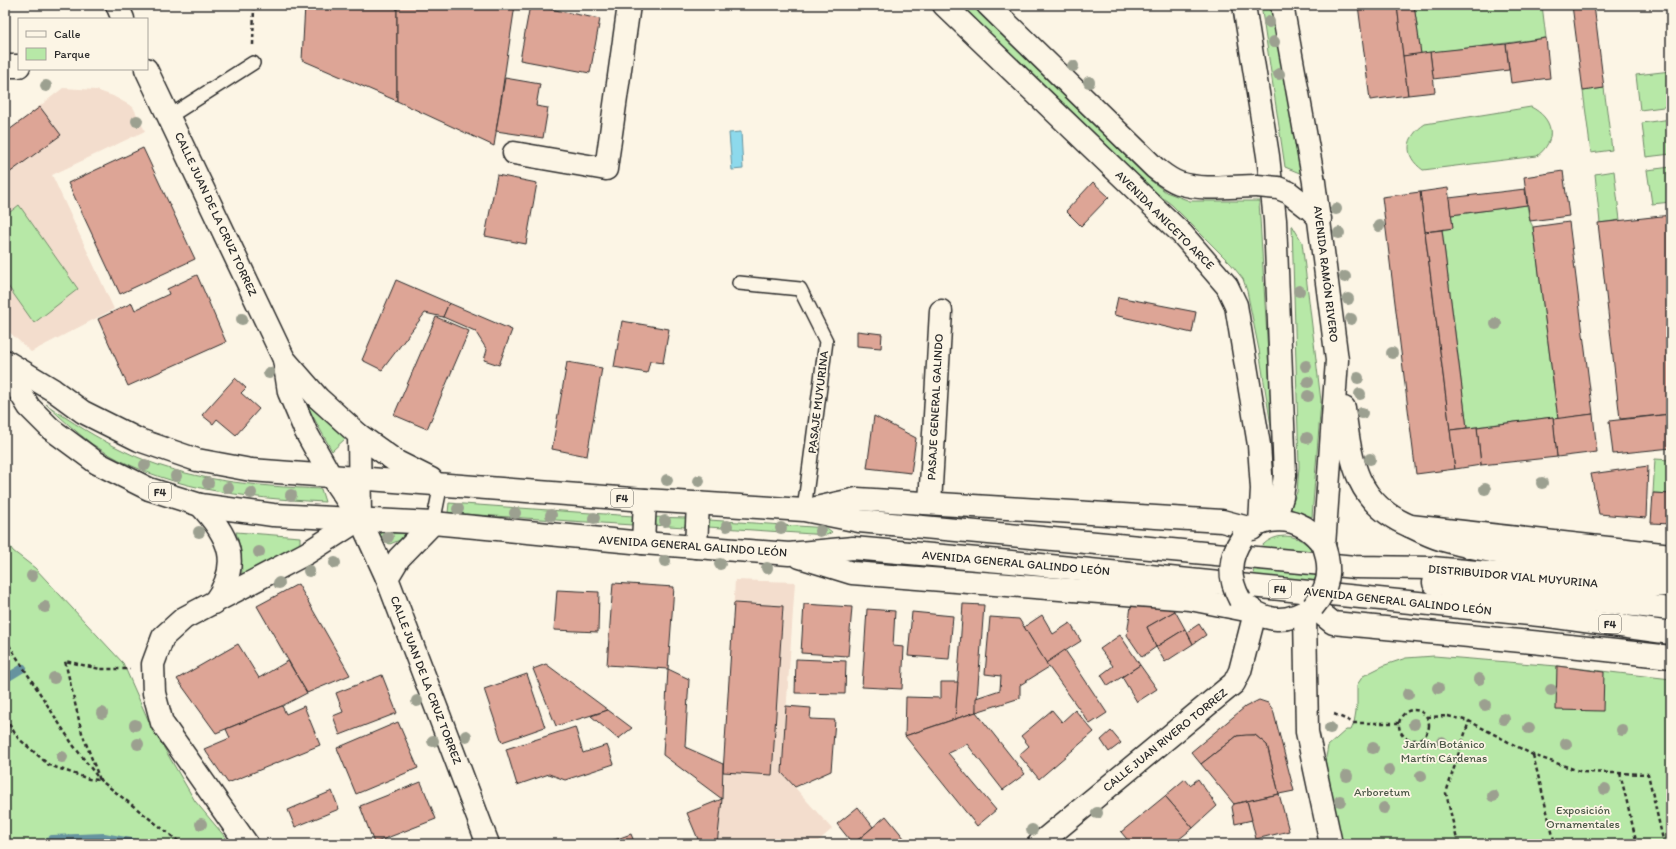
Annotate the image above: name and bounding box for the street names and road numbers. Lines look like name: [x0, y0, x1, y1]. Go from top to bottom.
street label: CALLE JUAN DE LA CRUZ TORREZ: [172, 130, 260, 298]
street label: AVENIDA ANICETO ARCE: [1113, 168, 1218, 273]
street label: AVENIDA RAMÓN RIVERO: [1311, 205, 1341, 343]
street label: PASAJE GENERAL GALINDO: [924, 333, 946, 481]
street label: PASAJE MUYURINA: [805, 349, 831, 454]
road number: F4: [149, 483, 171, 501]
road number: F4: [611, 489, 633, 507]
street label: AVENIDA GENERAL GALINDO LEÓN: [598, 532, 788, 560]
street label: AVENIDA GENERAL GALINDO LEÓN: [921, 548, 1111, 578]
street label: DISTRIBUIDOR VIAL MUYURINA: [1427, 562, 1599, 590]
road number: F4: [1269, 580, 1291, 598]
street label: AVENIDA GENERAL GALINDO LEÓN: [1303, 584, 1493, 618]
street label: CALLE JUAN DE LA CRUZ TORREZ: [387, 594, 465, 766]
road number: F4: [1599, 615, 1621, 633]
street label: CALLE JUAN RIVERO TORREZ: [1100, 685, 1230, 794]

